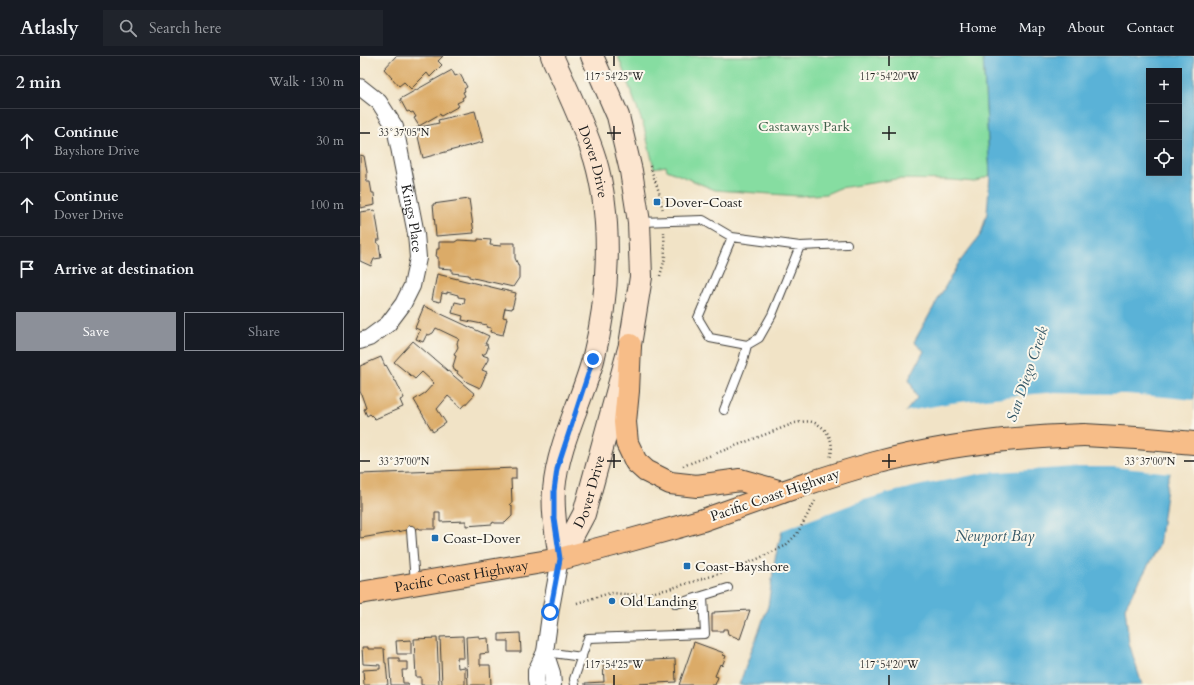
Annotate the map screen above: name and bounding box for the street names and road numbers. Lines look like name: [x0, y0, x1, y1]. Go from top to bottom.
street label: Dover Drive: [574, 122, 613, 199]
street label: Kings Place: [397, 183, 427, 253]
street label: Dover Drive: [569, 453, 609, 531]
street label: Pacific Coast Highway: [708, 464, 843, 526]
street label: Pacific Coast Highway: [393, 555, 531, 596]

